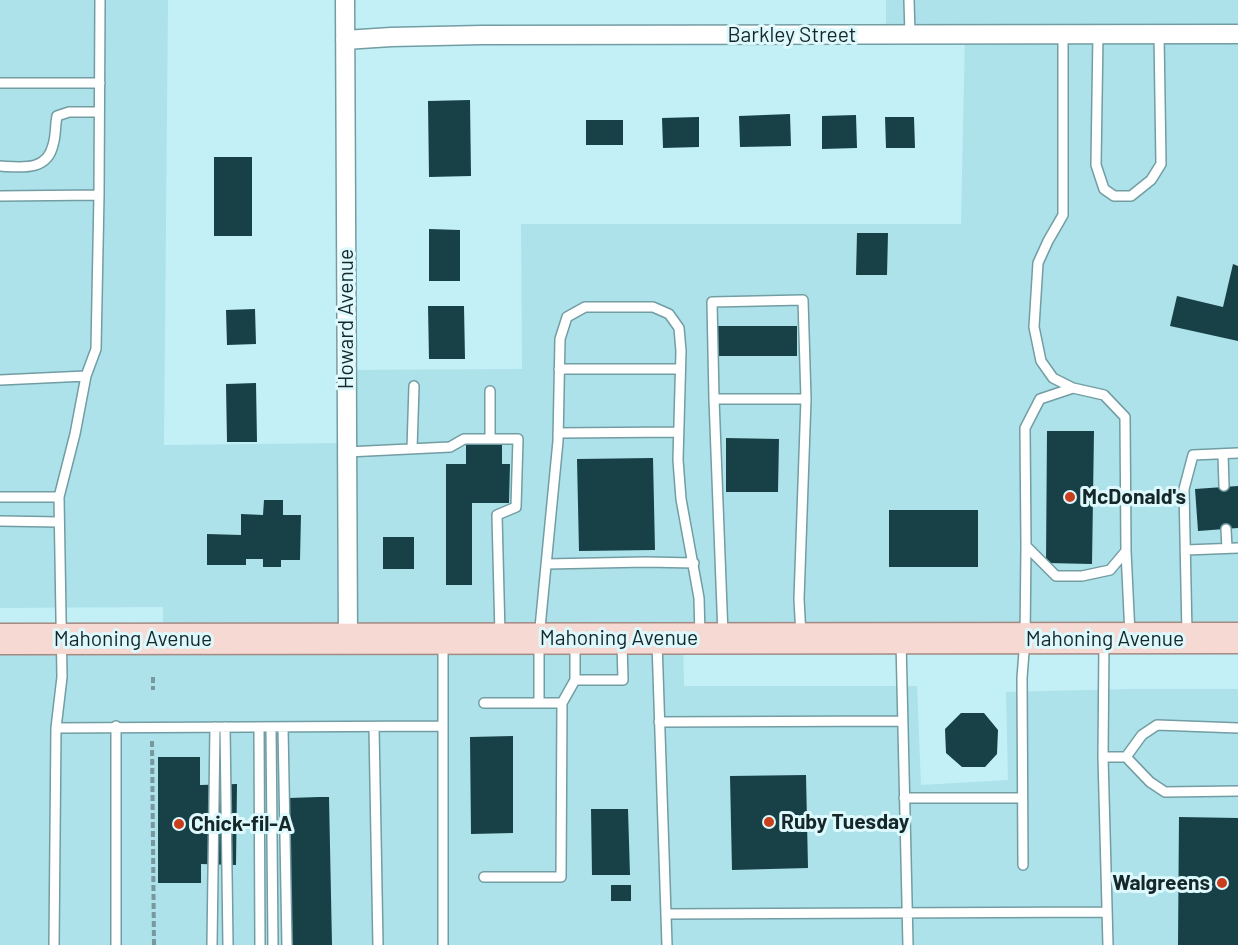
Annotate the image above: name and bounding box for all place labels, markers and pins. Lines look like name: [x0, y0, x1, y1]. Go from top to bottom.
place label: McDonald's: [1082, 484, 1186, 510]
marker: McDonald's: [1063, 490, 1077, 504]
place label: Ruby Tuesday: [781, 809, 909, 835]
place label: Chick-fil-A: [191, 811, 292, 837]
marker: Ruby Tuesday: [762, 815, 776, 829]
marker: Chick-fil-A: [172, 817, 186, 831]
place label: Walgreens: [1112, 870, 1210, 896]
marker: Walgreens: [1215, 876, 1229, 890]

